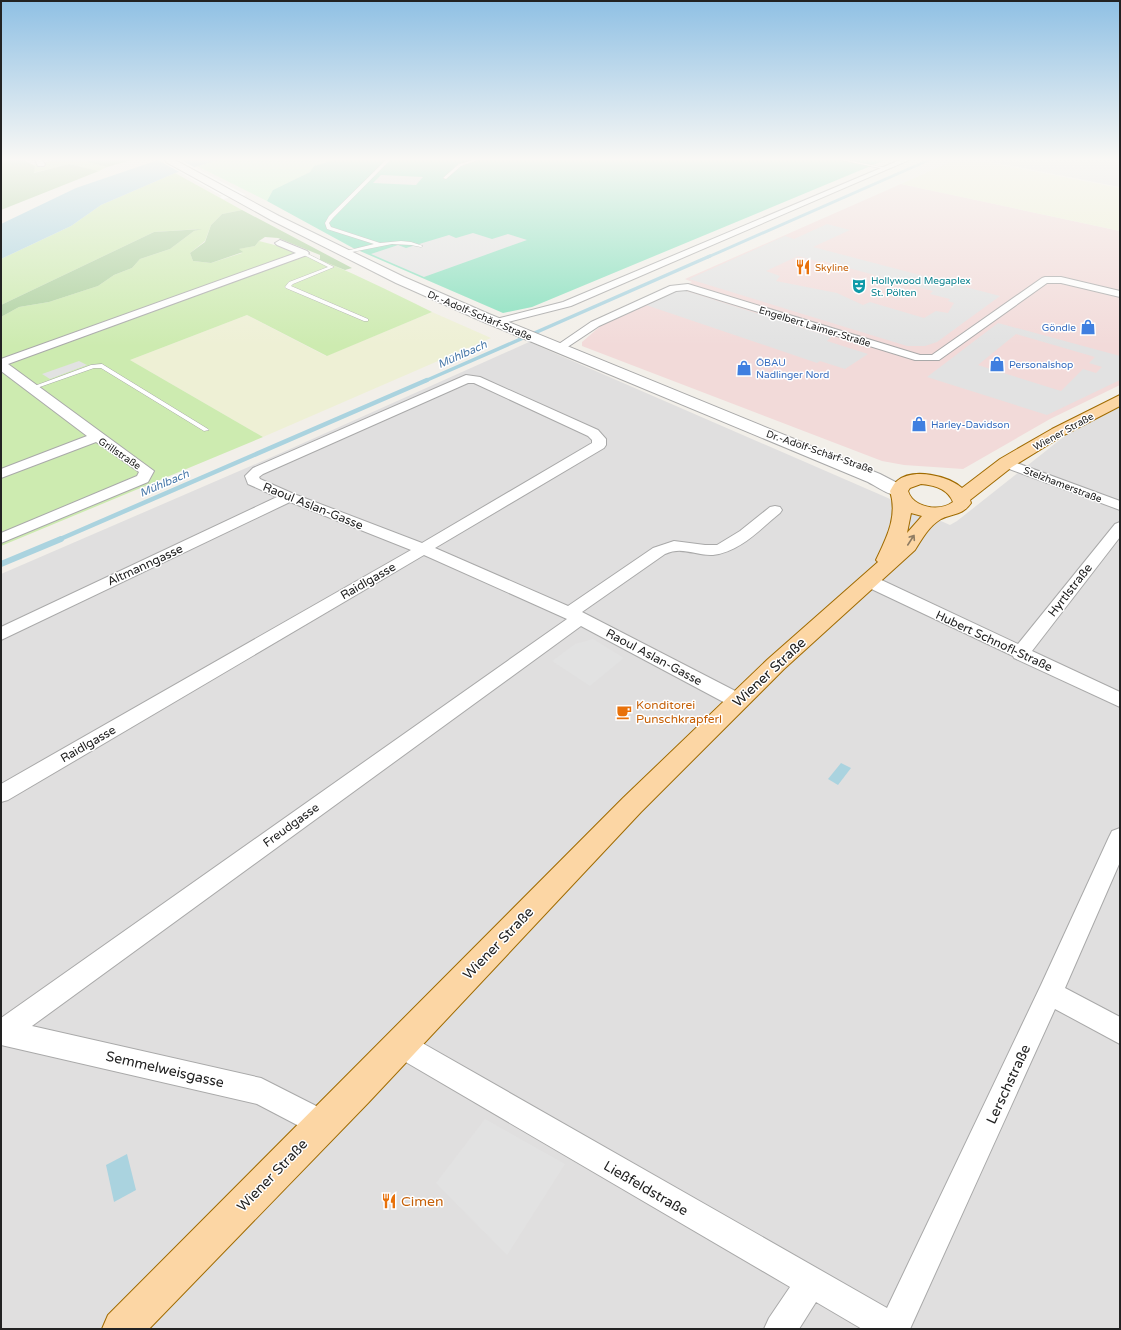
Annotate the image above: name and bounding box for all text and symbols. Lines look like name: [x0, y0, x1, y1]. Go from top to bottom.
restaurant icon: Skyline: [794, 258, 812, 276]
place label: Skyline: [815, 262, 849, 274]
place label: Hollywood Megaplex St. Pölten: [871, 275, 971, 299]
theatre icon: Hollywood Megaplex St. Pölten: [850, 277, 868, 295]
street label: Dr.-Adolf-Schärf-Straße: [425, 288, 534, 344]
street label: Engelbert Laimer-Straße: [757, 304, 872, 350]
shop icon: Göndle: [1079, 318, 1097, 336]
place label: Göndle: [1042, 322, 1076, 334]
water label: Mühlbach: [436, 338, 489, 371]
shop icon: Personalshop: [988, 355, 1006, 373]
place label: ÖBAU Nadlinger Nord: [756, 357, 829, 381]
shop icon: ÖBAU Nadlinger Nord: [735, 359, 753, 377]
place label: Personalshop: [1009, 359, 1073, 371]
street label: Wiener Straße: [1031, 410, 1096, 453]
shop icon: Harley-Davidson: [910, 415, 928, 433]
place label: Harley-Davidson: [931, 419, 1009, 431]
street label: Dr.-Adolf-Schärf-Straße: [765, 428, 875, 476]
street label: Grillstraße: [96, 435, 143, 473]
street label: Stelzhamerstraße: [1022, 464, 1104, 506]
water label: Mühlbach: [138, 467, 191, 500]
street label: Raoul Aslan-Gasse: [261, 480, 365, 533]
one-way arrow: [907, 535, 915, 546]
street label: Altmanngasse: [105, 541, 185, 589]
street label: Raidlgasse: [338, 559, 398, 602]
street label: Hyrtlstraße: [1045, 561, 1095, 619]
street label: Hubert Schnofl-Straße: [933, 608, 1055, 674]
street label: Raoul Aslan-Gasse: [604, 626, 705, 688]
street label: Wiener Straße: [729, 634, 810, 711]
place label: Konditorei Punschkrapferl: [636, 698, 722, 726]
cafe icon: Konditorei Punschkrapferl: [615, 703, 633, 721]
street label: Raidlgasse: [58, 722, 118, 765]
street label: Freudgasse: [260, 800, 322, 850]
street label: Wiener Straße: [460, 904, 537, 983]
street label: Lerschstraße: [983, 1042, 1034, 1127]
street label: Semmelweisgasse: [104, 1048, 226, 1091]
street label: Wiener Straße: [234, 1136, 311, 1215]
street label: Ließfeldstraße: [600, 1157, 691, 1220]
restaurant icon: Cimen: [380, 1192, 398, 1210]
place label: Cimen: [401, 1193, 444, 1210]

